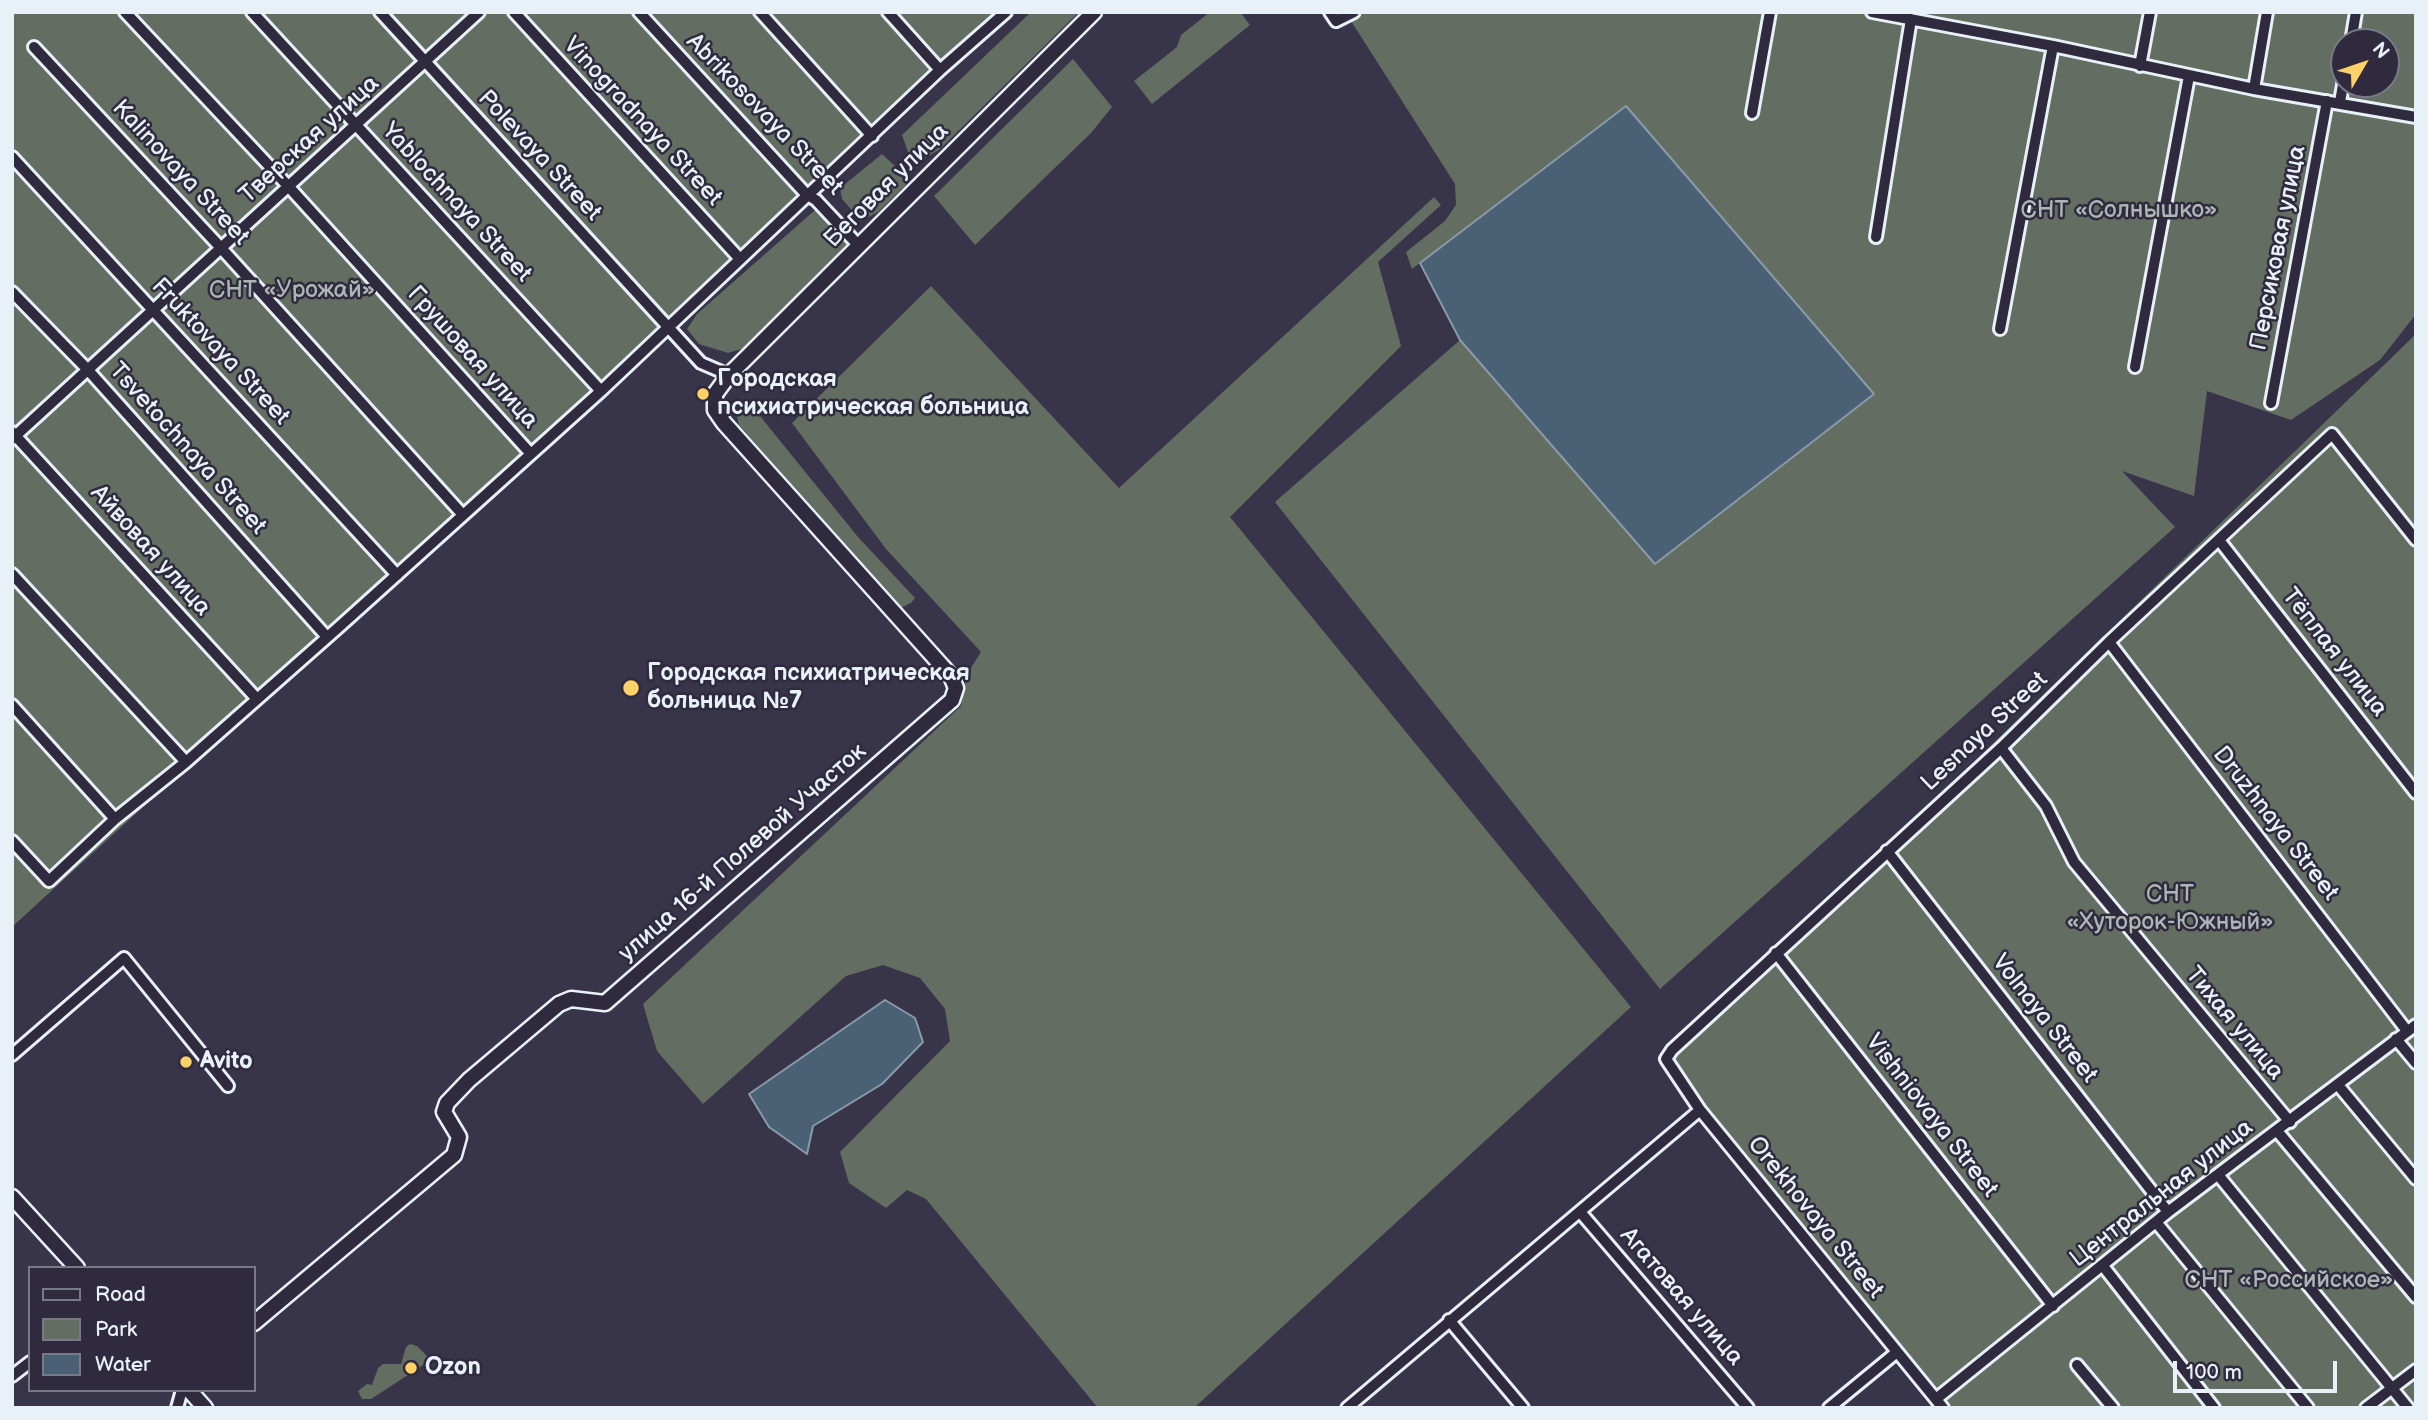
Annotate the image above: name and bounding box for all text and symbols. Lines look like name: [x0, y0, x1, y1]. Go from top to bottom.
street label: Abrikosovaya Street: [679, 28, 849, 202]
north arrow: [2330, 28, 2400, 98]
street label: Vinogradnaya Street: [556, 32, 728, 212]
text: N: [2367, 38, 2394, 64]
street label: Тверская улица: [234, 70, 386, 210]
street label: Polevaya Street: [471, 85, 607, 227]
street label: Kalinovaya Street: [105, 95, 255, 251]
street label: Yablochnaya Street: [375, 117, 537, 289]
street label: Беговая улица: [819, 118, 955, 254]
street label: Персиковая улица: [2245, 143, 2313, 353]
park label: СНТ «Солнышко»: [2021, 197, 2217, 225]
street label: Fruktovaya Street: [145, 273, 295, 431]
park label: СНТ «Урожай»: [209, 277, 375, 305]
street label: Грушовая улица: [400, 281, 544, 435]
street label: Tsvetochnaya Street: [102, 357, 272, 541]
place label: Городская психиатрическая больница: [717, 366, 1029, 422]
marker: Городская психиатрическая больница: [695, 386, 711, 402]
street label: Айвовая улица: [84, 480, 216, 622]
street label: Тёплая улица: [2275, 583, 2393, 723]
place label: Городская психиатрическая больница №7: [647, 660, 970, 716]
street label: Lesnaya Street: [1916, 666, 2054, 798]
marker: Городская психиатрическая больница №7: [621, 678, 641, 698]
street label: улица 16-й Полевой Участок: [613, 738, 873, 968]
street label: Druzhnaya Street: [2206, 741, 2344, 907]
park label: СНТ «Хуторок-Южный»: [2066, 881, 2274, 937]
street label: Volnaya Street: [1985, 949, 2103, 1089]
street label: Тихая улица: [2179, 962, 2289, 1086]
street label: Vishniovaya Street: [1858, 1029, 2004, 1203]
place label: Avito: [200, 1048, 253, 1076]
marker: Avito: [178, 1054, 194, 1070]
street label: Центральная улица: [2065, 1114, 2259, 1274]
street label: Orekhovaya Street: [1741, 1131, 1889, 1305]
street label: Агатовая улица: [1613, 1222, 1749, 1372]
legend: [28, 1266, 256, 1392]
park label: СНТ «Российское»: [2185, 1267, 2393, 1295]
text: Road: [95, 1282, 146, 1307]
text: Park: [95, 1317, 137, 1342]
scale bar: [2176, 1346, 2340, 1390]
text: Water: [95, 1352, 151, 1377]
place label: Ozon: [425, 1354, 481, 1382]
marker: Ozon: [403, 1360, 419, 1376]
text: 100 m: [2186, 1360, 2242, 1385]

